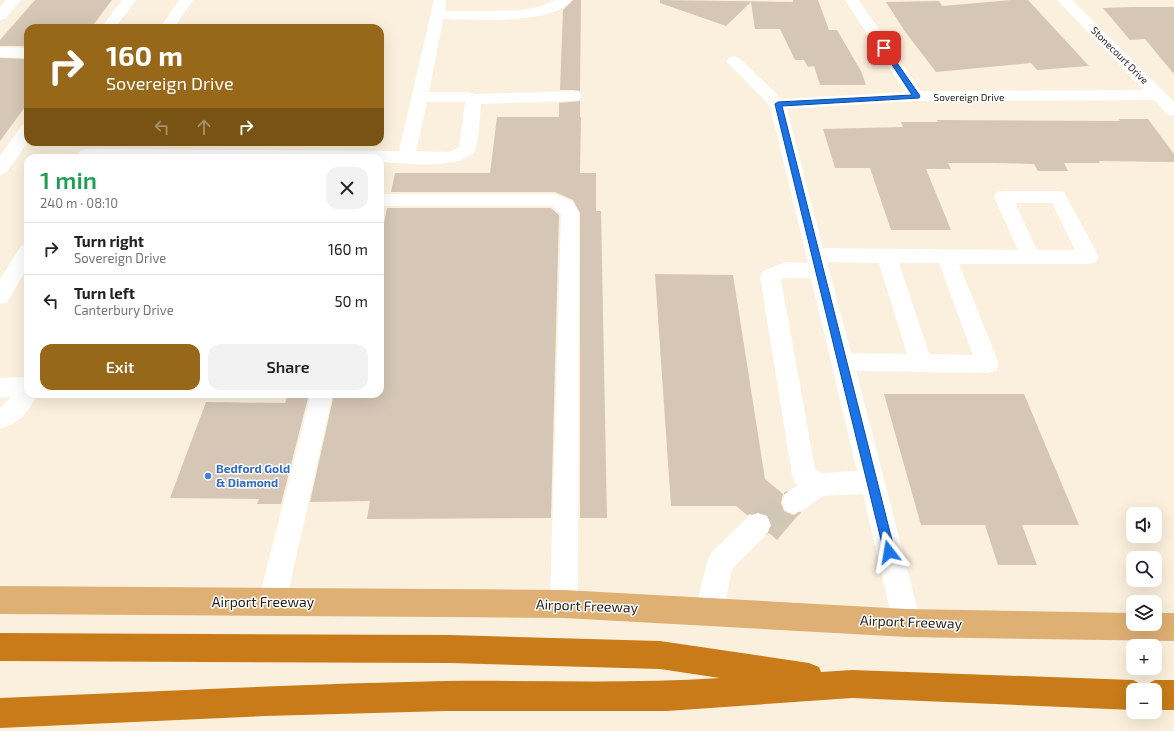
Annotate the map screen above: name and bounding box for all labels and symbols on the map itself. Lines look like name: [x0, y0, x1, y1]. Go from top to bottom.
street label: Stonecourt Drive: [1089, 24, 1151, 86]
pin: [867, 31, 901, 65]
street label: Sovereign Drive: [934, 91, 1004, 103]
place label: Bedford Gold & Diamond: [216, 461, 290, 489]
marker: Bedford Gold & Diamond: [203, 471, 213, 481]
position arrow: [868, 531, 910, 573]
street label: Airport Freeway: [212, 593, 315, 610]
street label: Airport Freeway: [536, 595, 639, 616]
street label: Airport Freeway: [860, 611, 963, 632]

